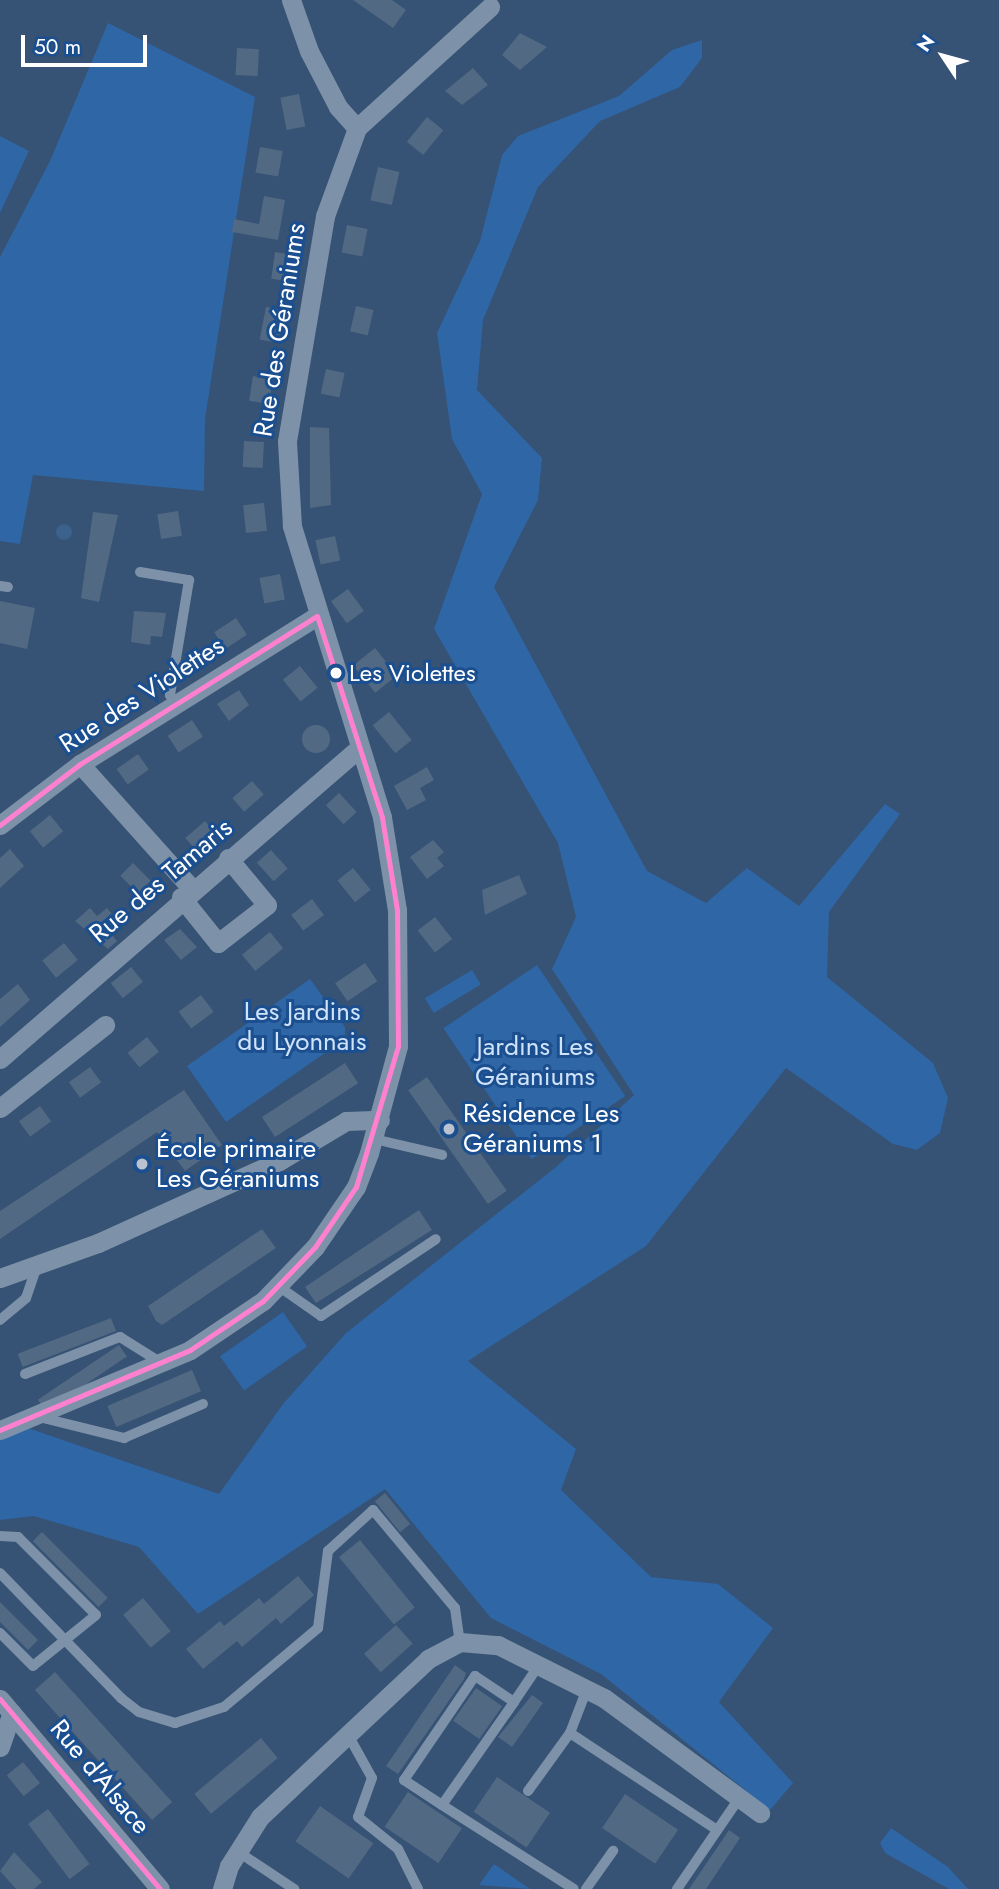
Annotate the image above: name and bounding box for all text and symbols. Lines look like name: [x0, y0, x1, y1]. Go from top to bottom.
scale bar: [24, 21, 150, 65]
north arrow: [908, 21, 978, 91]
text: N: [910, 29, 941, 57]
text: 50 m: [34, 32, 81, 62]
street label: Rue des Géraniums: [248, 221, 312, 439]
street label: Rue des Violettes: [54, 630, 230, 760]
place label: Les Violettes: [349, 659, 476, 687]
marker: Les Violettes: [329, 666, 343, 680]
street label: Rue des Tamaris: [83, 812, 239, 950]
park label: Les Jardins du Lyonnais: [238, 996, 366, 1058]
park label: Jardins Les Géraniums: [475, 1031, 595, 1092]
place label: Résidence Les Géraniums 1: [463, 1098, 619, 1160]
marker: Résidence Les Géraniums 1: [441, 1121, 457, 1137]
place label: École primaire Les Géraniums: [156, 1133, 319, 1194]
marker: École primaire Les Géraniums: [134, 1156, 150, 1172]
street label: Rue d'Alsace: [43, 1713, 157, 1841]

